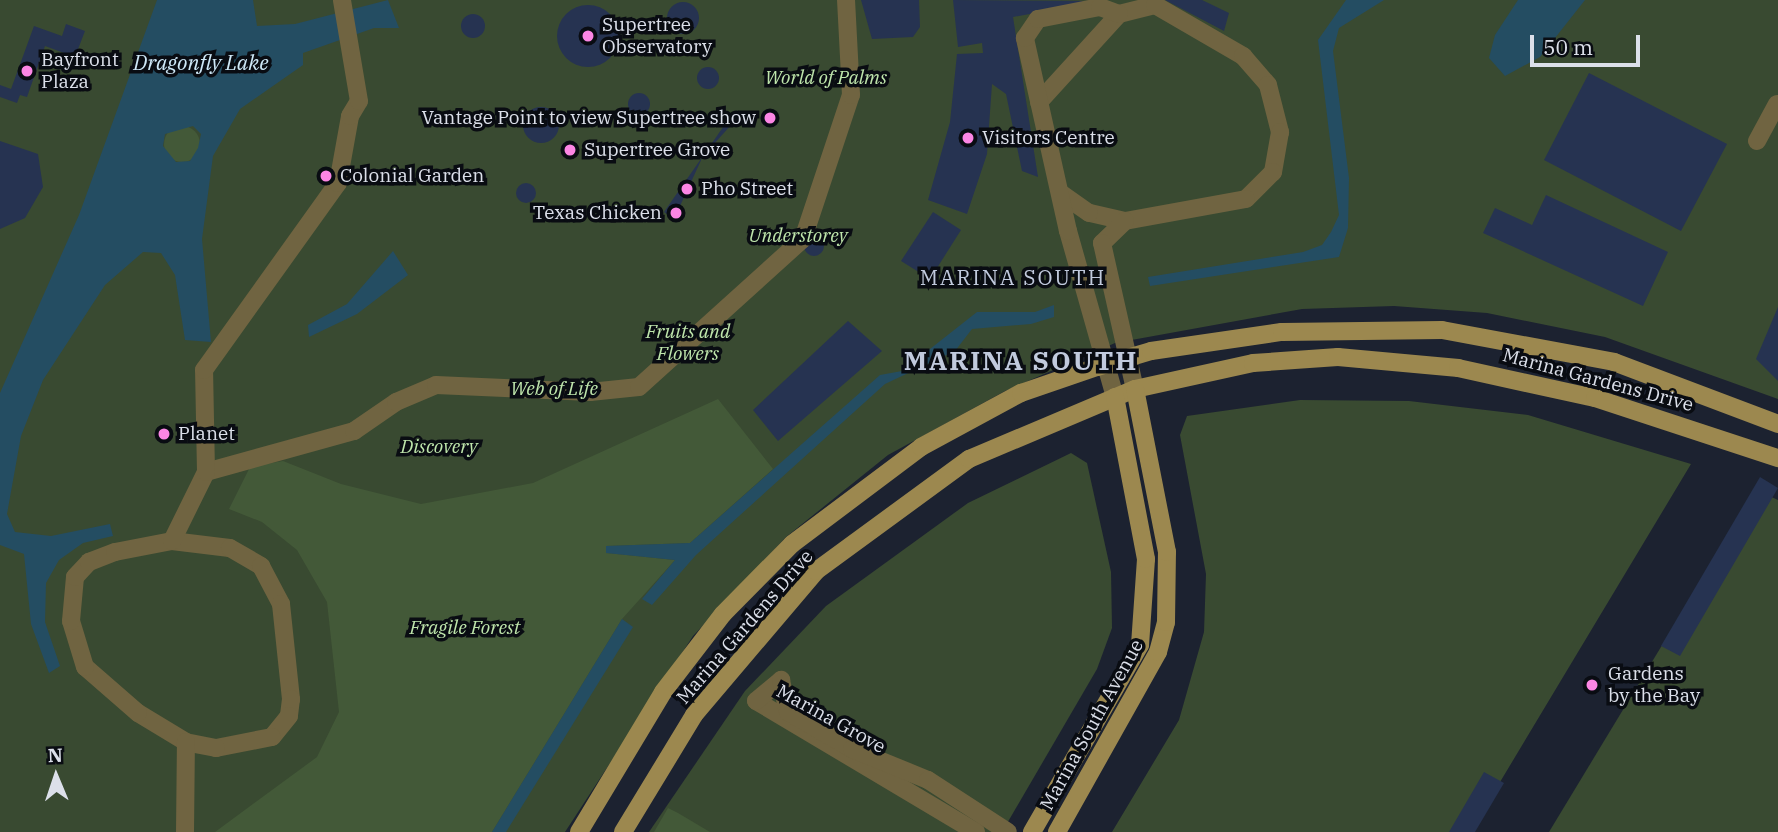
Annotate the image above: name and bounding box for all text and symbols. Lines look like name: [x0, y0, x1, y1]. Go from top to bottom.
place label: Supertree Observatory: [602, 14, 712, 58]
scale bar: [1533, 21, 1643, 65]
marker: Supertree Observatory: [580, 28, 596, 44]
text: 50 m: [1543, 33, 1593, 61]
place label: Bayfront Plaza: [41, 49, 119, 93]
water label: Dragonfly Lake: [133, 49, 269, 75]
marker: Bayfront Plaza: [19, 63, 35, 79]
park label: World of Palms: [765, 67, 887, 89]
place label: Vantage Point to view Supertree show: [422, 107, 756, 129]
marker: Vantage Point to view Supertree show: [762, 110, 778, 126]
place label: Visitors Centre: [982, 127, 1115, 149]
marker: Visitors Centre: [960, 130, 976, 146]
place label: Supertree Grove: [584, 139, 730, 161]
marker: Supertree Grove: [562, 142, 578, 158]
place label: Colonial Garden: [340, 165, 484, 187]
marker: Colonial Garden: [318, 168, 334, 184]
place label: Pho Street: [701, 178, 793, 200]
marker: Pho Street: [679, 181, 695, 197]
place label: Texas Chicken: [533, 202, 662, 224]
marker: Texas Chicken: [668, 205, 684, 221]
park label: Understorey: [749, 225, 847, 247]
district label: MARINA SOUTH: [921, 264, 1105, 290]
park label: Fruits and Flowers: [646, 321, 730, 365]
street label: Marina Gardens Drive: [1500, 344, 1696, 416]
district label: MARINA SOUTH: [905, 345, 1137, 377]
park label: Web of Life: [510, 378, 598, 400]
place label: Planet: [178, 423, 235, 445]
marker: Planet: [156, 426, 172, 442]
park label: Discovery: [401, 436, 477, 458]
street label: Marina Gardens Drive: [672, 545, 818, 709]
park label: Fragile Forest: [410, 617, 520, 639]
street label: Marina South Avenue: [1036, 636, 1148, 814]
place label: Gardens by the Bay: [1608, 663, 1700, 707]
marker: Gardens by the Bay: [1582, 675, 1602, 695]
street label: Marina Grove: [773, 680, 889, 758]
north arrow: [21, 741, 91, 811]
text: N: [47, 743, 63, 767]

